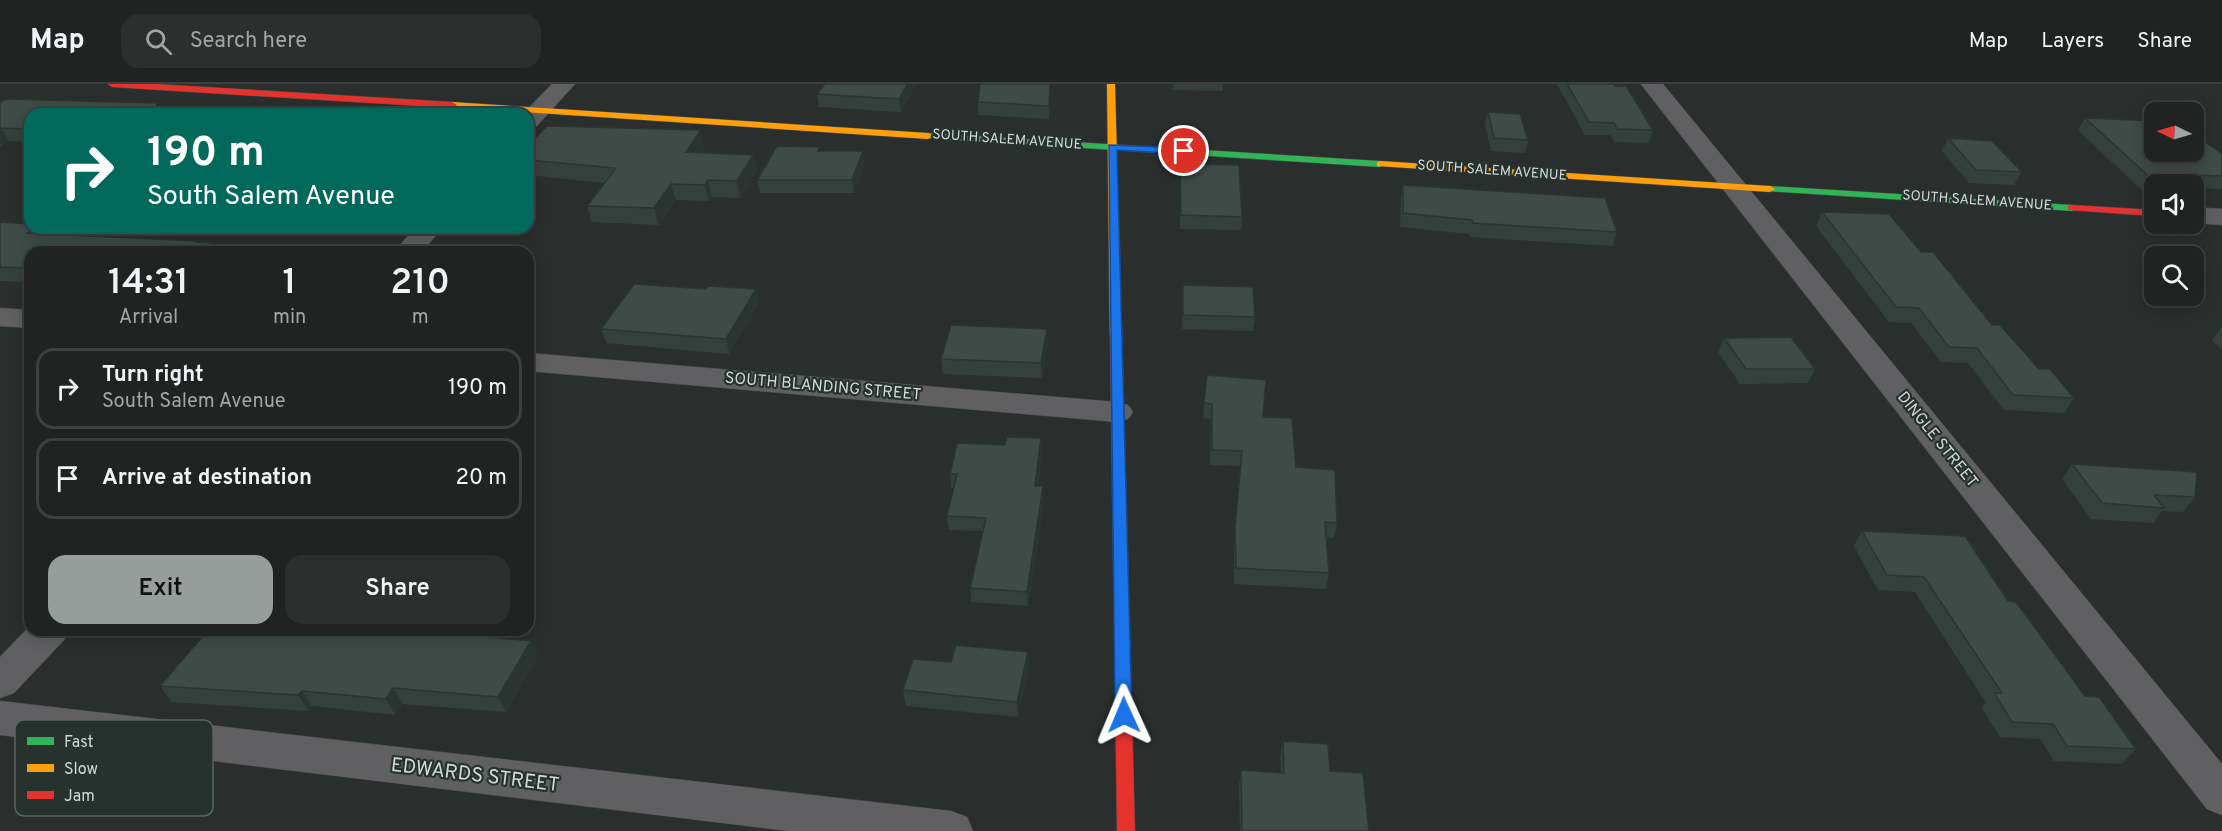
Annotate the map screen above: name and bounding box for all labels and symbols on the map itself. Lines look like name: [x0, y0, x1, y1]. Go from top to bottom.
north arrow: [2144, 102, 2204, 162]
pin: [1158, 125, 1209, 176]
street label: SOUTH SALEM AVENUE: [932, 126, 1082, 154]
street label: SOUTH SALEM AVENUE: [1417, 157, 1567, 185]
street label: SOUTH SALEM AVENUE: [1902, 187, 2052, 215]
street label: SOUTH BLANDING STREET: [724, 368, 922, 406]
street label: DINGLE STREET: [1892, 388, 1982, 492]
position arrow: [1092, 683, 1156, 747]
legend: [15, 720, 213, 816]
text: Fast: [64, 733, 94, 753]
street label: EDWARDS STREET: [389, 753, 561, 799]
text: Slow: [64, 760, 98, 780]
text: Jam: [64, 787, 95, 807]

